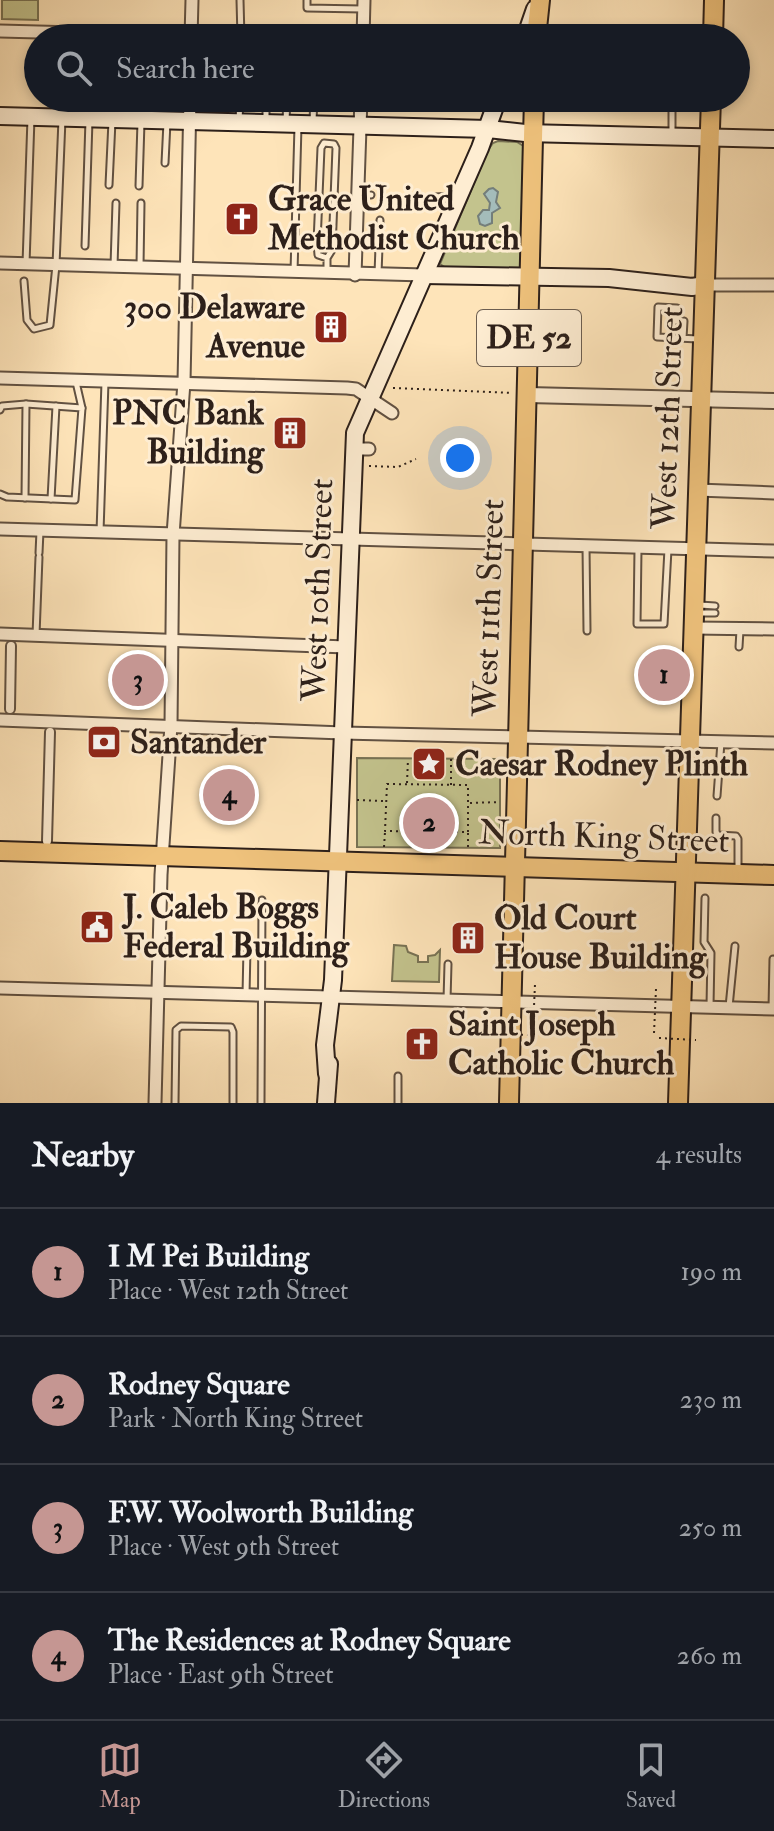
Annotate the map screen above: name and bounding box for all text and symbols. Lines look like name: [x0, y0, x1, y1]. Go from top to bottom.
search box: [24, 24, 750, 112]
icon: search: [52, 46, 96, 90]
text: Search here: [116, 50, 255, 87]
place label: Grace United Methodist Church: [267, 178, 520, 260]
church icon: Grace United Methodist Church: [223, 200, 261, 238]
place label: 300 Delaware Avenue: [124, 286, 306, 368]
street label: West 12th Street: [643, 306, 693, 531]
building icon: 300 Delaware Avenue: [312, 308, 350, 346]
road number: DE 52: [477, 310, 581, 366]
place label: PNC Bank Building: [112, 392, 265, 474]
building icon: PNC Bank Building: [271, 414, 309, 452]
your location: [440, 438, 480, 478]
street label: West 10th Street: [293, 478, 343, 703]
street label: West 11th Street: [464, 498, 514, 719]
pin: 1: [638, 645, 690, 705]
pin: 3: [112, 650, 164, 710]
place label: Santander: [130, 721, 268, 764]
bank icon: Santander: [85, 723, 123, 761]
place label: Caesar Rodney Plinth: [455, 743, 748, 786]
place icon: Caesar Rodney Plinth: [410, 745, 448, 783]
pin: 4: [203, 765, 255, 825]
pin: 2: [403, 793, 455, 853]
street label: North King Street: [478, 811, 730, 863]
place label: J. Caleb Boggs Federal Building: [121, 886, 350, 968]
place label: Old Court House Building: [494, 897, 707, 979]
public building icon: J. Caleb Boggs Federal Building: [78, 908, 116, 946]
building icon: Old Court House Building: [449, 919, 487, 957]
place label: Saint Joseph Catholic Church: [448, 1003, 675, 1085]
church icon: Saint Joseph Catholic Church: [403, 1025, 441, 1063]
text: Nearby: [32, 1134, 134, 1177]
text: 4 results: [656, 1139, 742, 1171]
text: I M Pei Building: [108, 1238, 309, 1275]
text: 1: [53, 1256, 63, 1288]
text: 190 m: [681, 1256, 742, 1288]
text: Place · West 12th Street: [108, 1275, 348, 1307]
text: Rodney Square: [108, 1366, 290, 1403]
text: 2: [51, 1384, 65, 1416]
text: 230 m: [680, 1384, 742, 1416]
text: Park · North King Street: [108, 1403, 363, 1435]
text: F.W. Woolworth Building: [108, 1494, 413, 1531]
text: 3: [53, 1512, 63, 1544]
text: 250 m: [679, 1512, 742, 1544]
text: Place · West 9th Street: [108, 1531, 339, 1563]
text: The Residences at Rodney Square: [108, 1622, 511, 1659]
text: 4: [51, 1640, 65, 1672]
text: 260 m: [677, 1640, 742, 1672]
text: Place · East 9th Street: [108, 1659, 334, 1691]
tab: Map: [98, 1738, 142, 1814]
tab: Directions: [338, 1738, 430, 1814]
tab: Saved: [626, 1738, 676, 1814]

